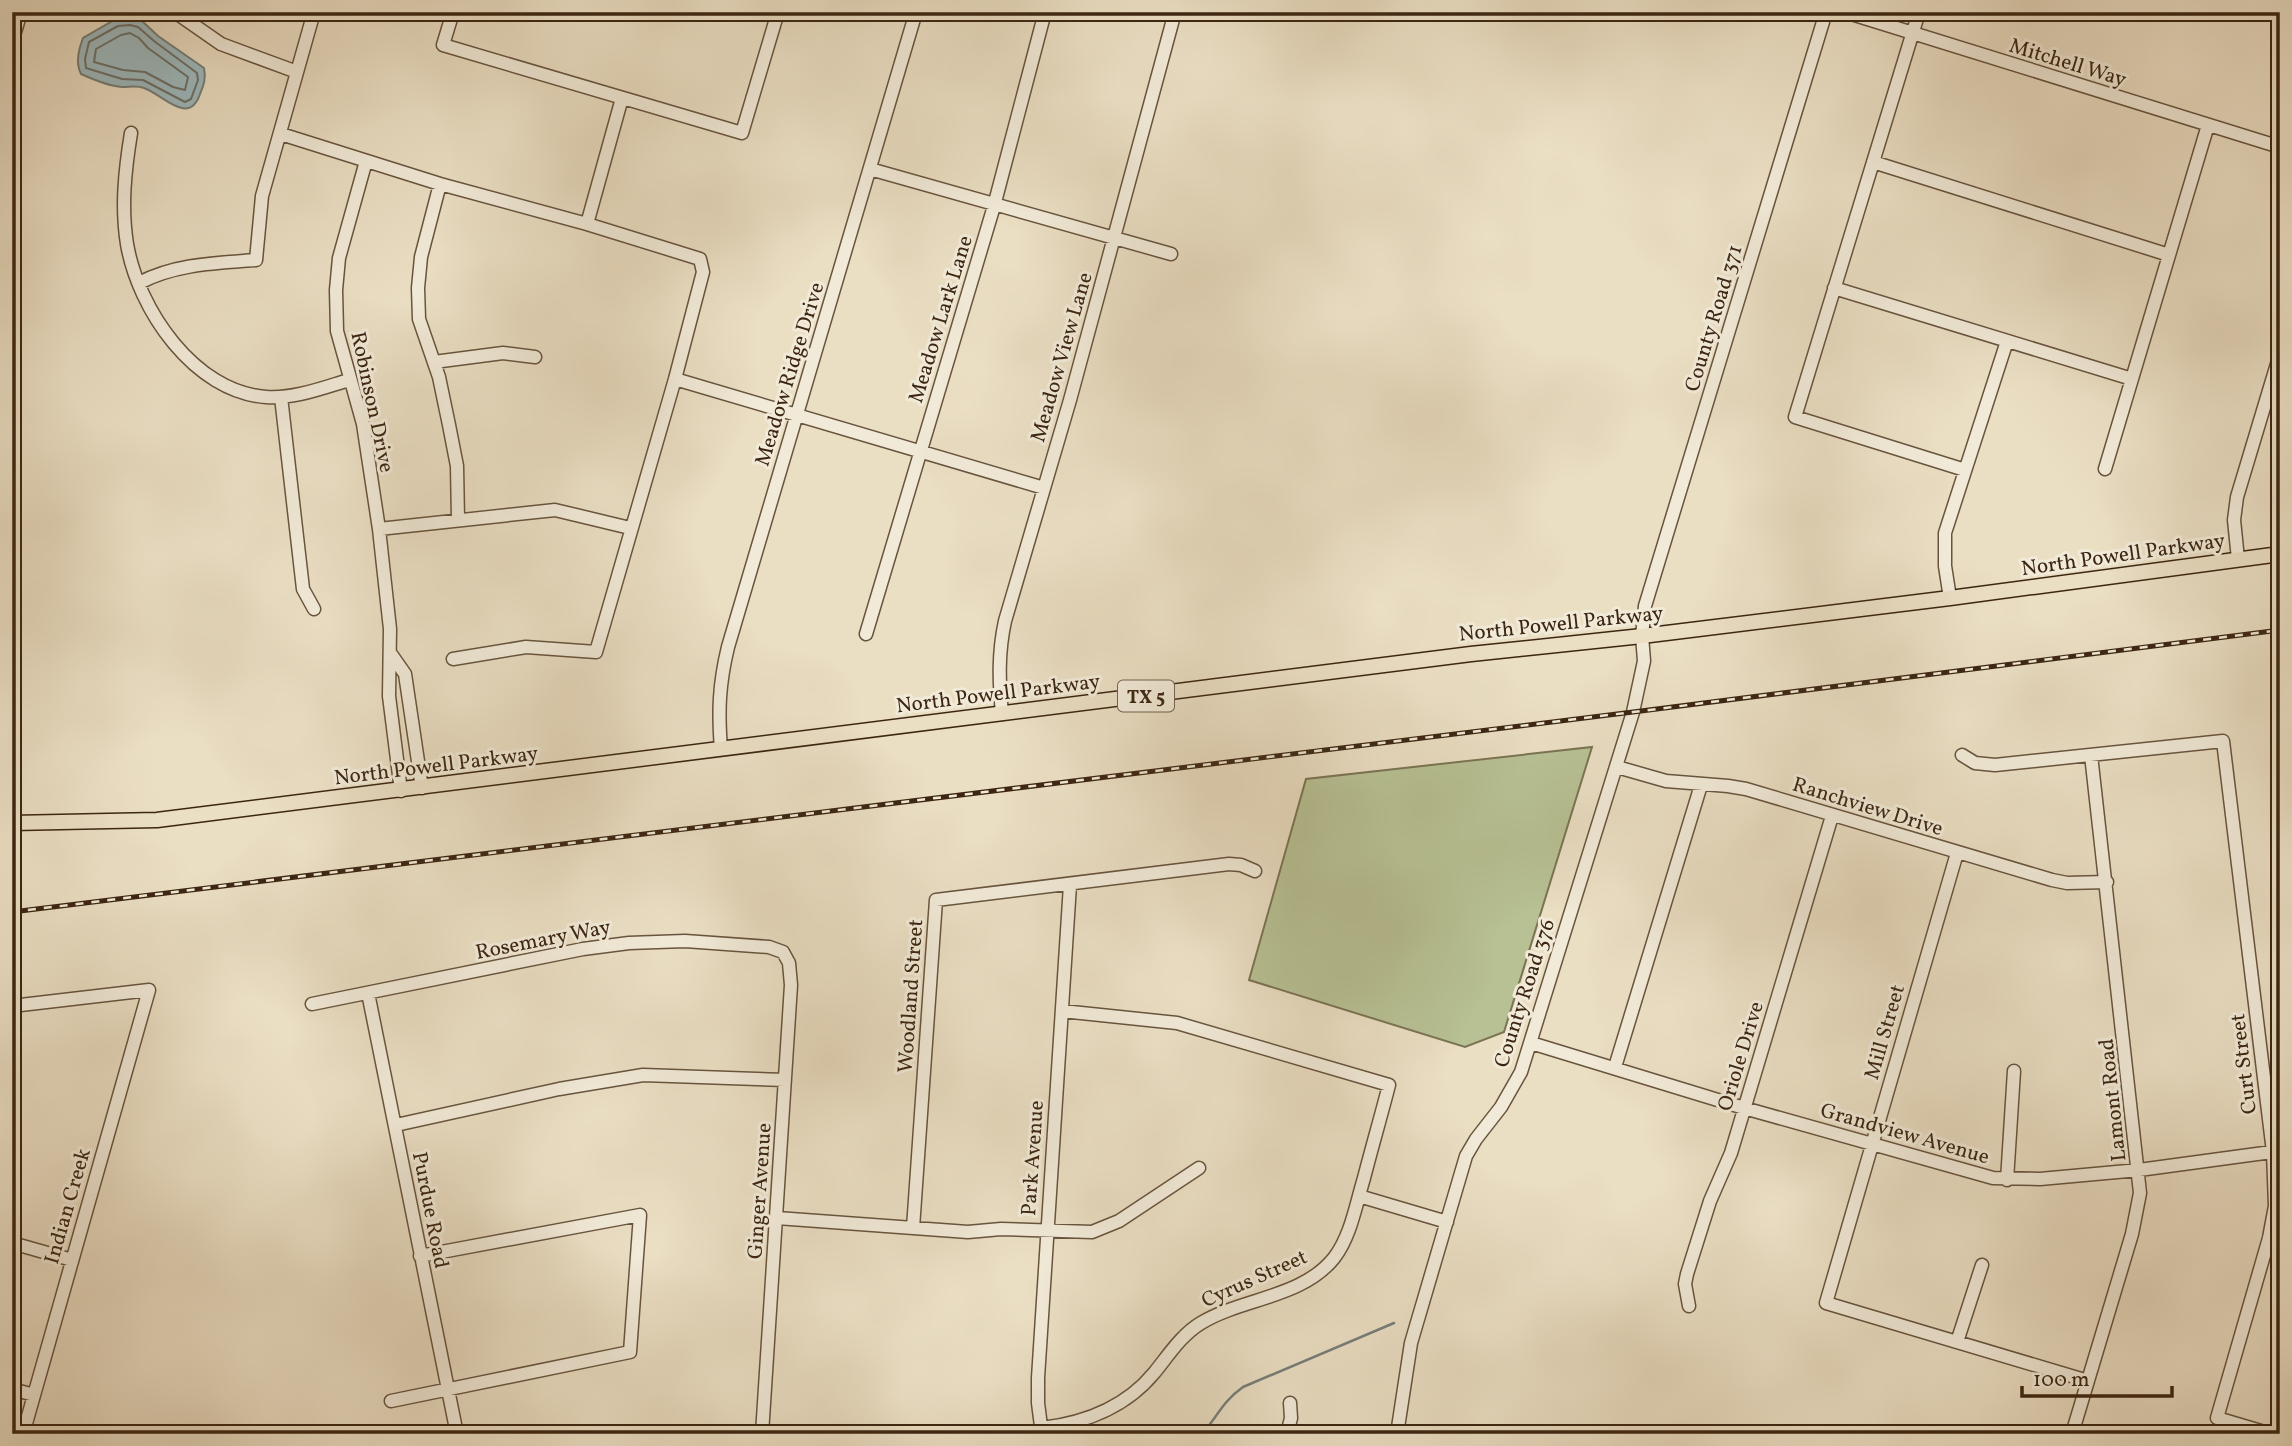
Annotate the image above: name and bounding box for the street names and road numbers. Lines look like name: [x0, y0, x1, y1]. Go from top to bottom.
street label: Mitchell Way: [2005, 32, 2130, 95]
street label: Meadow Lark Lane: [902, 232, 981, 407]
street label: County Road 371: [1678, 241, 1751, 395]
street label: Meadow View Lane: [1024, 269, 1101, 446]
street label: Meadow Ridge Drive: [749, 279, 832, 470]
street label: Robinson Drive: [342, 329, 401, 476]
street label: North Powell Parkway: [2019, 527, 2228, 584]
street label: North Powell Parkway: [1457, 599, 1665, 650]
street label: North Powell Parkway: [894, 667, 1103, 721]
road number: TX 5: [1118, 680, 1174, 712]
street label: North Powell Parkway: [332, 739, 541, 793]
street label: Ranchview Drive: [1789, 771, 1947, 844]
street label: Rosemary Way: [473, 913, 614, 968]
street label: County Road 376: [1488, 915, 1563, 1072]
street label: Woodland Street: [892, 918, 931, 1074]
street label: Mill Street: [1858, 981, 1913, 1083]
street label: Oriole Drive: [1711, 998, 1772, 1115]
street label: Curt Street: [2224, 1012, 2265, 1116]
street label: Lamont Road: [2093, 1037, 2134, 1163]
street label: Grandview Avenue: [1817, 1096, 1993, 1172]
street label: Park Avenue: [1015, 1099, 1052, 1217]
street label: Ginger Avenue: [741, 1122, 780, 1260]
street label: Indian Creek: [38, 1145, 99, 1268]
street label: Purdue Road: [404, 1150, 455, 1271]
street label: Cyrus Street: [1197, 1243, 1312, 1316]

